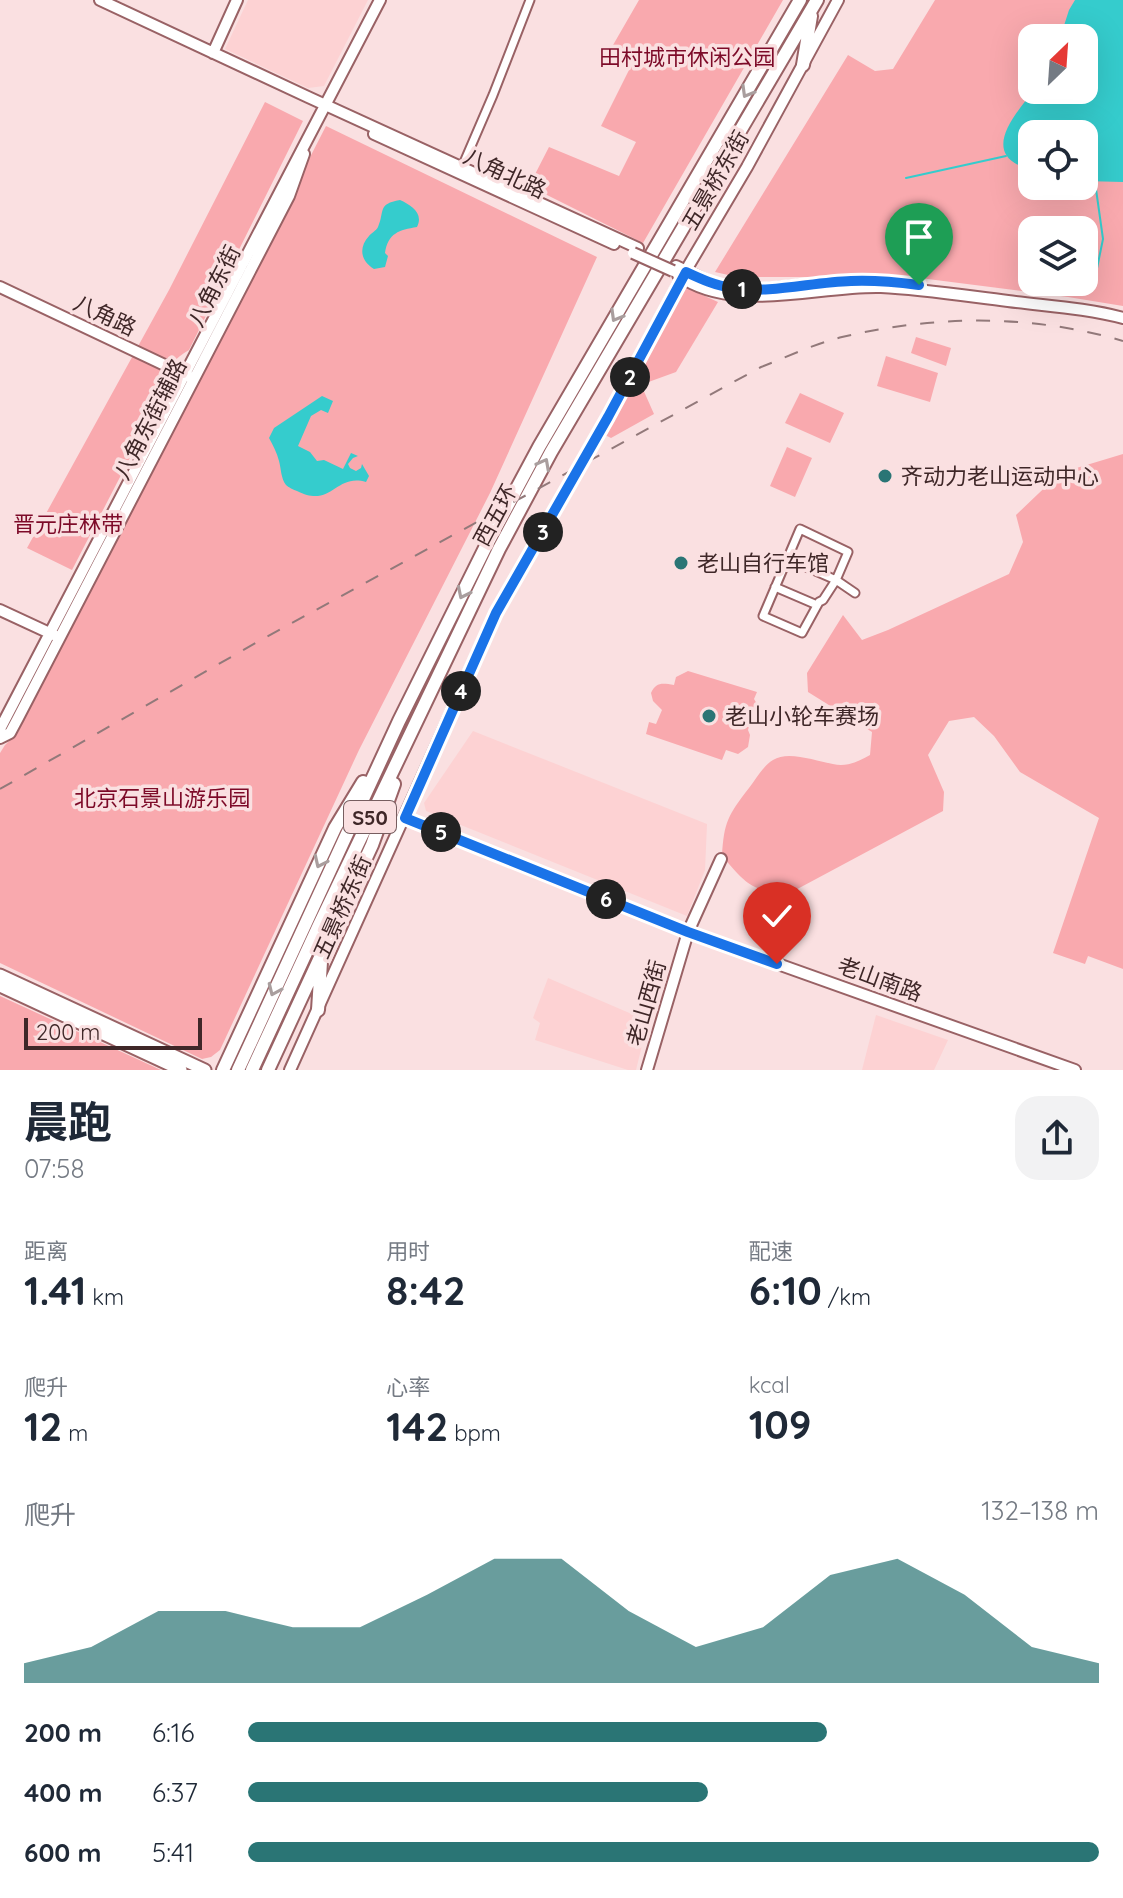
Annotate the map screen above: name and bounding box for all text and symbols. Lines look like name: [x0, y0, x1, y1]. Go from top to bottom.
north arrow: [1018, 24, 1098, 104]
map controls: [1018, 24, 1098, 296]
park label: 田村城市休闲公园: [599, 43, 775, 71]
one-way arrow: [741, 83, 757, 97]
button: locate: [1018, 120, 1098, 200]
street label: 五景桥东街: [675, 125, 755, 235]
street label: 八角北路: [459, 142, 551, 204]
pin: [885, 203, 953, 285]
icon: arrive: [897, 215, 941, 259]
button: layers: [1018, 216, 1098, 296]
street label: 八角东街: [182, 240, 246, 332]
pin: 1: [722, 269, 762, 309]
text: 1: [738, 275, 746, 303]
street label: 八角路: [69, 288, 141, 342]
one-way arrow: [610, 307, 625, 322]
street label: 八角东街辅路: [108, 354, 192, 484]
pin: 2: [610, 357, 650, 397]
text: 2: [624, 363, 636, 391]
one-way arrow: [535, 458, 550, 473]
place label: 齐动力老山运动中心: [901, 462, 1099, 490]
marker: 齐动力老山运动中心: [876, 467, 894, 485]
street label: 西五环: [467, 479, 523, 551]
park label: 晋元庄林带: [13, 510, 123, 538]
pin: 3: [523, 512, 563, 552]
text: 3: [537, 518, 549, 546]
place label: 老山自行车馆: [697, 549, 829, 577]
marker: 老山自行车馆: [672, 554, 690, 572]
one-way arrow: [457, 584, 473, 599]
pin: 4: [441, 671, 481, 711]
text: 4: [455, 677, 467, 705]
place label: 老山小轮车赛场: [725, 702, 879, 730]
marker: 老山小轮车赛场: [700, 707, 718, 725]
park label: 北京石景山游乐园: [74, 784, 250, 812]
road number: S50: [344, 801, 396, 833]
pin: 5: [421, 812, 461, 852]
text: 5: [435, 818, 447, 846]
street label: 五景桥东街: [307, 851, 377, 963]
one-way arrow: [314, 853, 330, 868]
pin: 6: [586, 879, 626, 919]
pin: [743, 882, 811, 964]
text: 6: [600, 885, 612, 913]
icon: check: [755, 894, 799, 938]
street label: 老山南路: [834, 951, 926, 1007]
street label: 老山西街: [620, 957, 672, 1049]
one-way arrow: [268, 982, 284, 997]
scale bar: [24, 1014, 202, 1050]
text: 200 m: [36, 1018, 100, 1046]
text: 晨跑: [24, 1094, 112, 1149]
button: share: [1015, 1096, 1099, 1180]
text: 07:58: [24, 1152, 84, 1185]
text: 距离: [24, 1237, 68, 1265]
text: 用时: [386, 1237, 430, 1265]
text: 配速: [749, 1237, 793, 1265]
text: 1.41: [24, 1265, 86, 1315]
text: 8:42: [386, 1265, 465, 1315]
text: 6:10: [749, 1265, 822, 1315]
text: km: [86, 1283, 124, 1311]
text: /km: [822, 1283, 871, 1311]
text: kcal: [749, 1371, 790, 1399]
text: 爬升: [24, 1373, 68, 1401]
text: 心率: [386, 1373, 430, 1401]
text: 109: [749, 1399, 812, 1449]
text: 12: [24, 1401, 62, 1451]
text: 142: [386, 1401, 448, 1451]
text: m: [62, 1419, 88, 1447]
text: bpm: [448, 1419, 501, 1447]
text: 132–138 m: [981, 1494, 1099, 1527]
text: 爬升: [24, 1498, 76, 1531]
text: 200 m: [24, 1716, 102, 1749]
text: 6:16: [152, 1716, 194, 1749]
text: 400 m: [24, 1776, 102, 1809]
text: 6:37: [152, 1776, 198, 1809]
text: 600 m: [24, 1836, 102, 1869]
text: 5:41: [152, 1836, 194, 1869]

